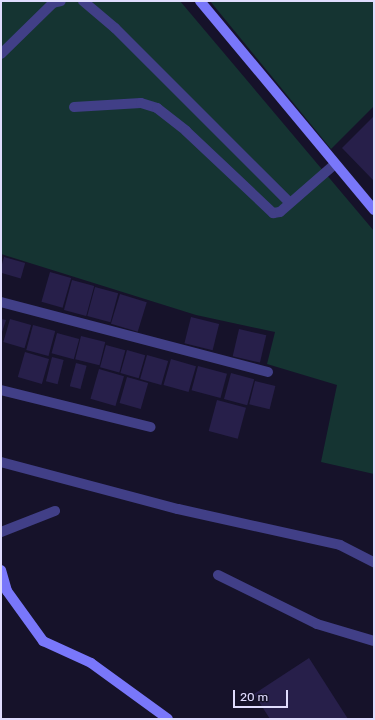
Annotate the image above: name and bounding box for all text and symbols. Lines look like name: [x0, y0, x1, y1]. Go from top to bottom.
scale bar: [235, 682, 290, 708]
text: 20 m: [240, 690, 268, 704]

